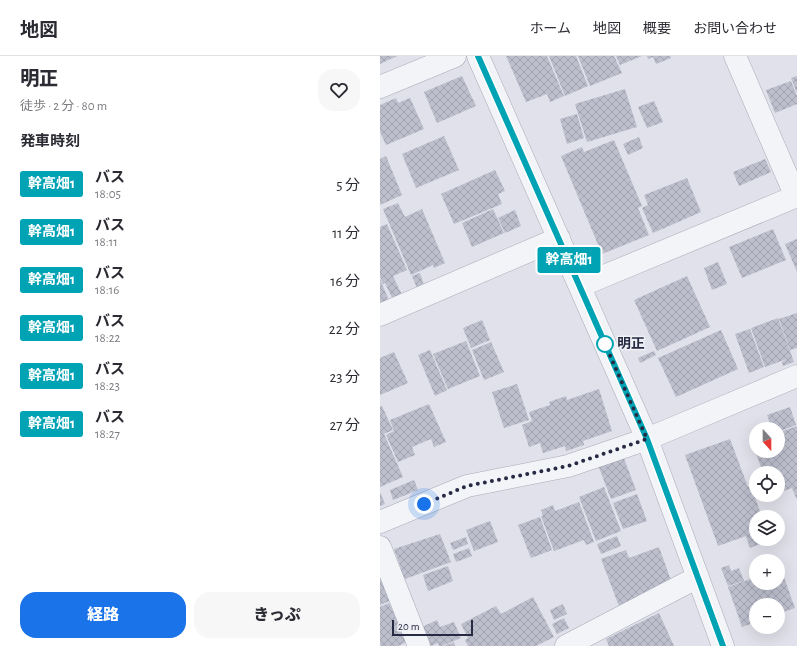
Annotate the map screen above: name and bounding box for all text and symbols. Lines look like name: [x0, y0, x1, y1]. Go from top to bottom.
text: 地図: [20, 21, 58, 40]
text: ホーム: [529, 22, 571, 36]
text: 地図: [593, 22, 621, 36]
text: 概要: [643, 22, 671, 36]
text: お問い合わせ: [693, 22, 777, 36]
button: heart: [318, 69, 360, 111]
text: 明正: [20, 70, 58, 89]
text: 徒歩 · 2 分 · 80 m: [20, 100, 107, 113]
text: 発車時刻: [20, 134, 80, 149]
text: バス: [95, 170, 125, 185]
text: 幹高畑1: [28, 177, 75, 191]
text: 5 分: [336, 178, 360, 193]
text: 18:05: [95, 188, 121, 201]
text: バス: [95, 218, 125, 233]
text: 幹高畑1: [28, 225, 75, 239]
text: 11 分: [332, 226, 360, 241]
text: 18:11: [95, 236, 118, 249]
line badge: 幹高畑1: [541, 247, 597, 273]
text: 幹高畑1: [545, 253, 593, 267]
text: バス: [95, 266, 125, 281]
text: 幹高畑1: [28, 273, 75, 287]
text: 16 分: [330, 274, 360, 289]
text: 18:16: [95, 284, 119, 297]
text: バス: [95, 314, 125, 329]
text: 幹高畑1: [28, 321, 75, 335]
text: 22 分: [329, 322, 360, 337]
text: 18:22: [95, 332, 121, 345]
marker: 明正: [596, 335, 614, 353]
place label: 明正: [617, 337, 645, 351]
text: バス: [95, 362, 125, 377]
text: 幹高畑1: [28, 369, 75, 383]
text: 23 分: [330, 370, 360, 385]
text: 18:23: [95, 380, 120, 393]
text: バス: [95, 410, 125, 425]
text: 幹高畑1: [28, 417, 75, 431]
text: 27 分: [329, 418, 360, 433]
north arrow: [749, 422, 785, 458]
map controls: [749, 422, 785, 634]
text: 18:27: [95, 428, 120, 441]
button: locate: [749, 466, 785, 502]
your location: [414, 494, 434, 514]
button: layers: [749, 510, 785, 546]
button: +: [749, 554, 785, 590]
button: 経路: [20, 592, 186, 638]
button: きっぷ: [194, 592, 360, 638]
button: −: [749, 598, 785, 634]
scale bar: [392, 618, 473, 637]
text: 20 m: [398, 621, 419, 632]

